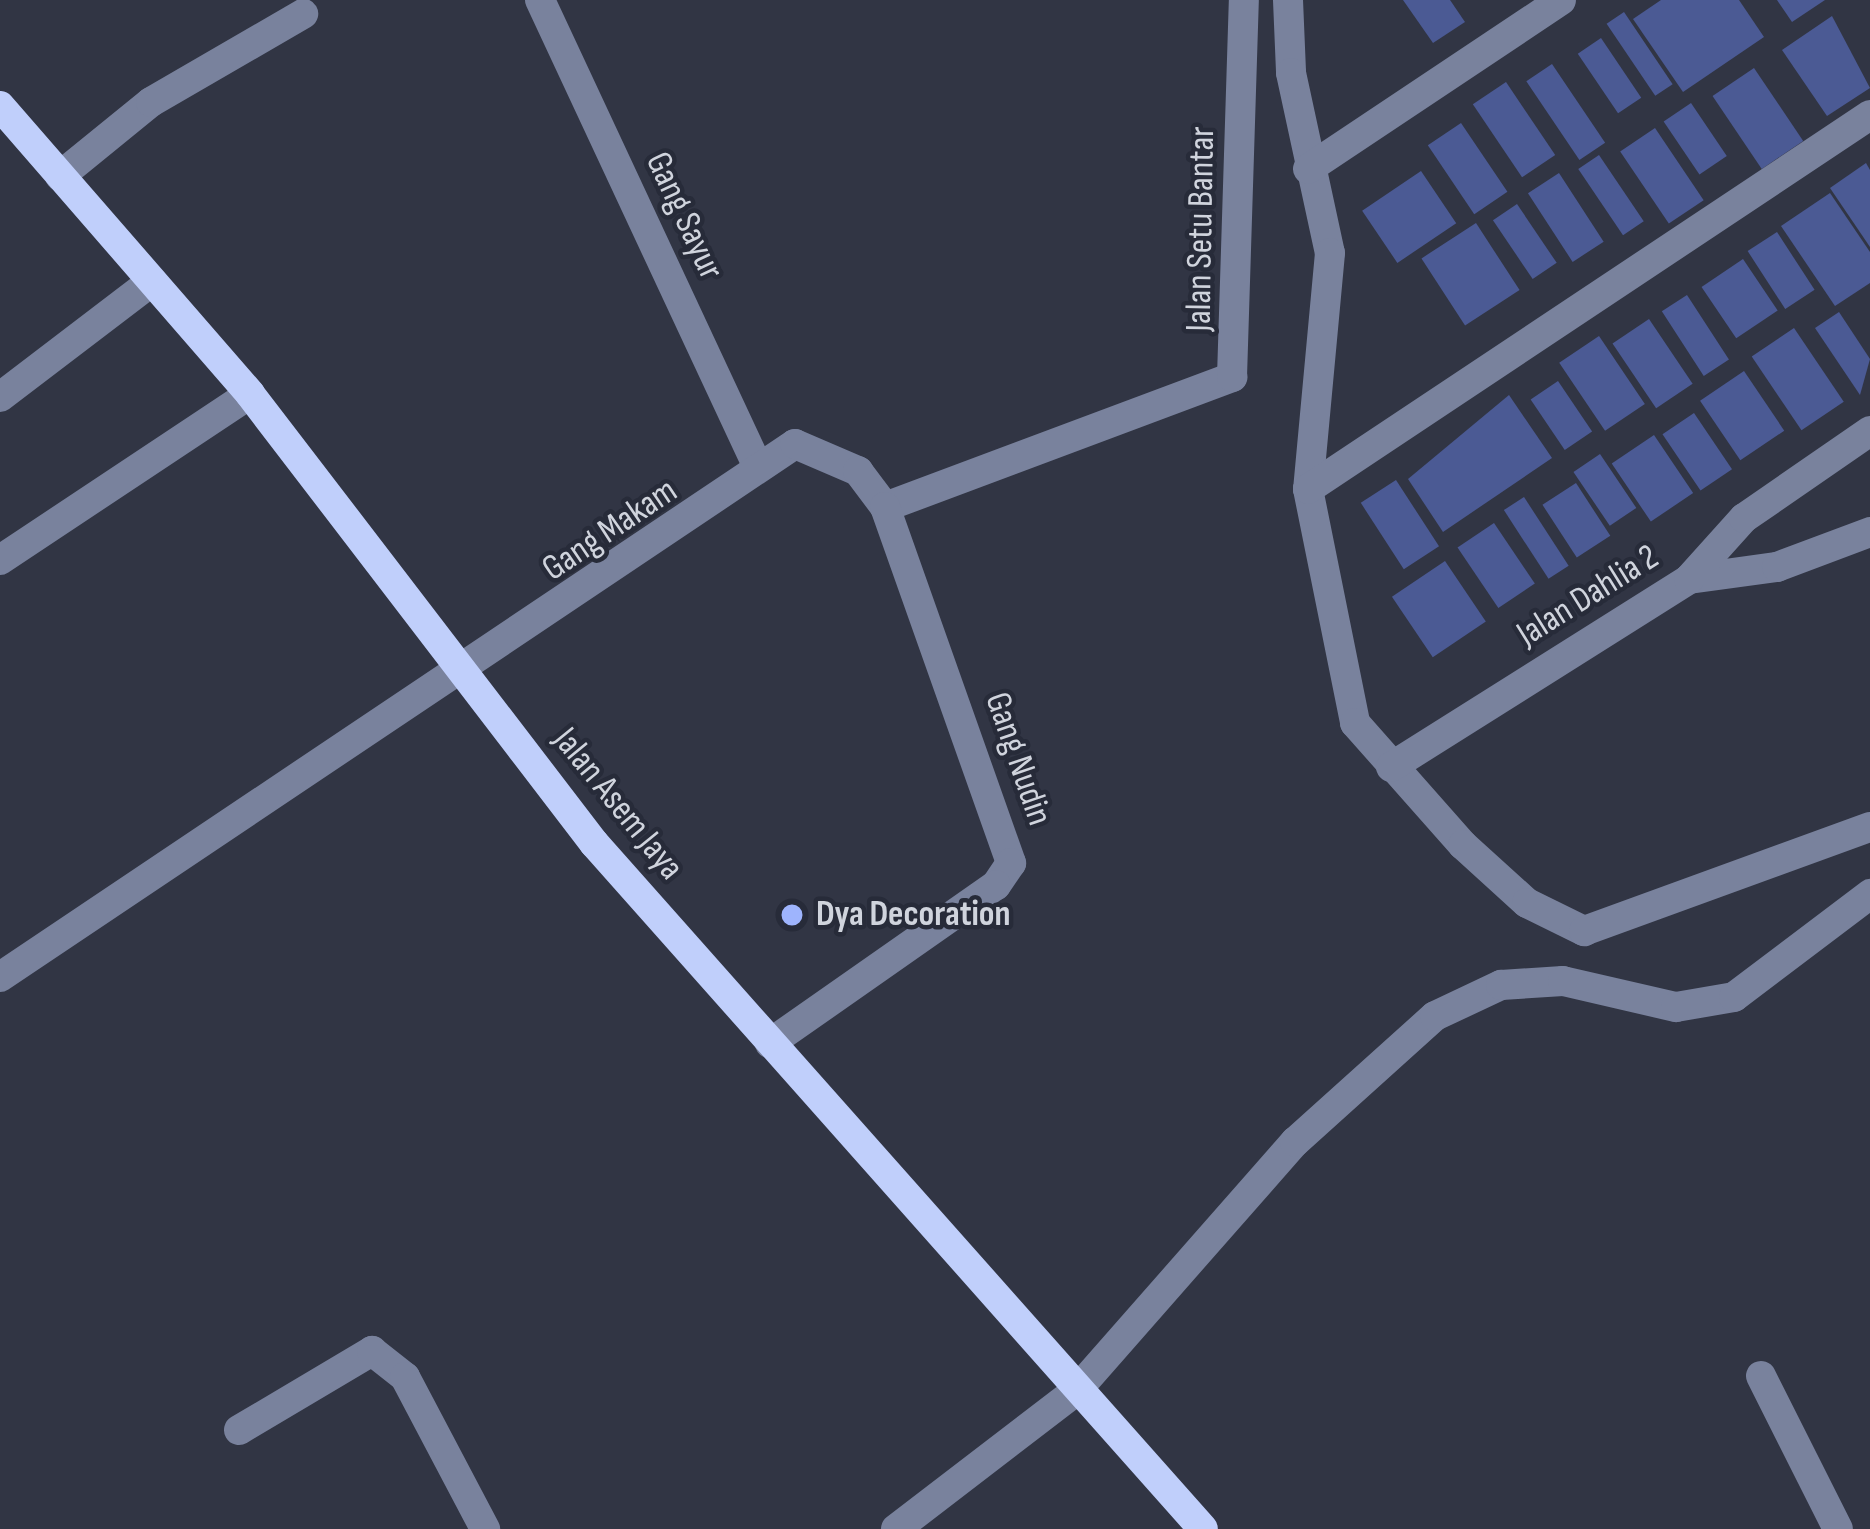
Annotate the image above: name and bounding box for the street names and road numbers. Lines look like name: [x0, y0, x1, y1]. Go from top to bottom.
street label: Jalan Setu Bantar: [1178, 126, 1224, 332]
street label: Gang Sayur: [636, 145, 732, 287]
street label: Gang Makam: [534, 469, 686, 591]
street label: Jalan Dahlia 2: [1509, 536, 1667, 656]
street label: Gang Nudin: [975, 687, 1061, 831]
street label: Jalan Asem Jaya: [544, 719, 692, 889]

